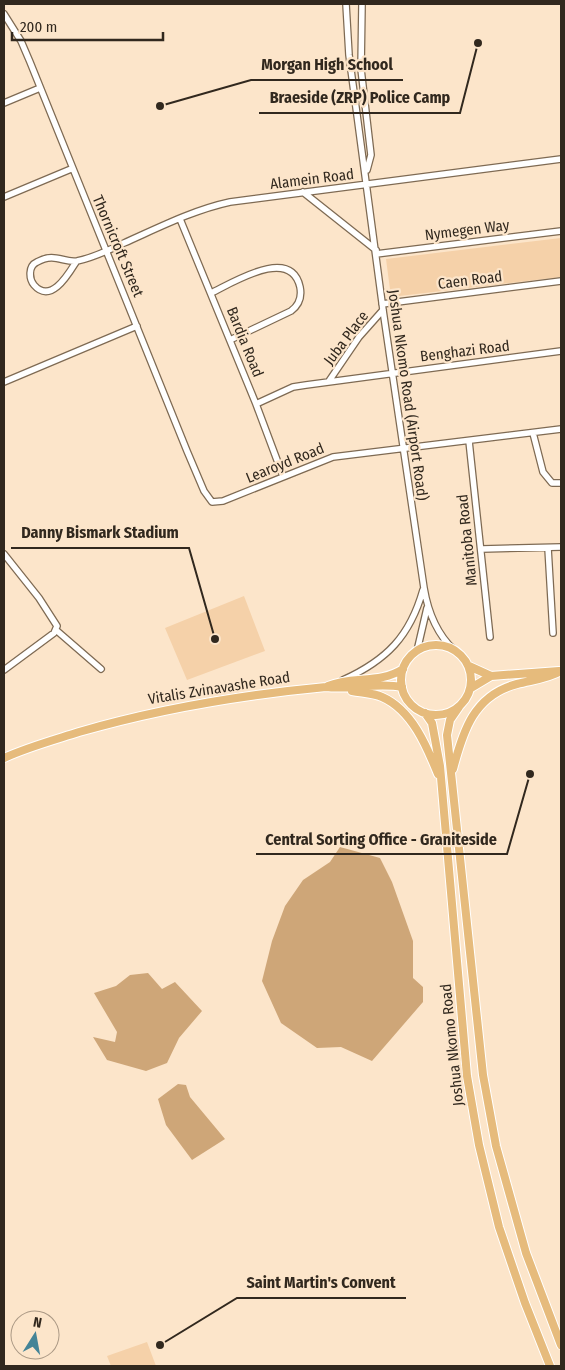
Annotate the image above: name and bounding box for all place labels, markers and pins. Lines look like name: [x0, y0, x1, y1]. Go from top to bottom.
callout: Morgan High School: [251, 49, 403, 80]
callout: Braeside (ZRP) Police Camp: [259, 82, 460, 113]
callout: Danny Bismark Stadium: [11, 517, 189, 548]
callout: Central Sorting Office - Graniteside: [256, 823, 507, 854]
callout: Saint Martin's Convent: [237, 1267, 406, 1298]

